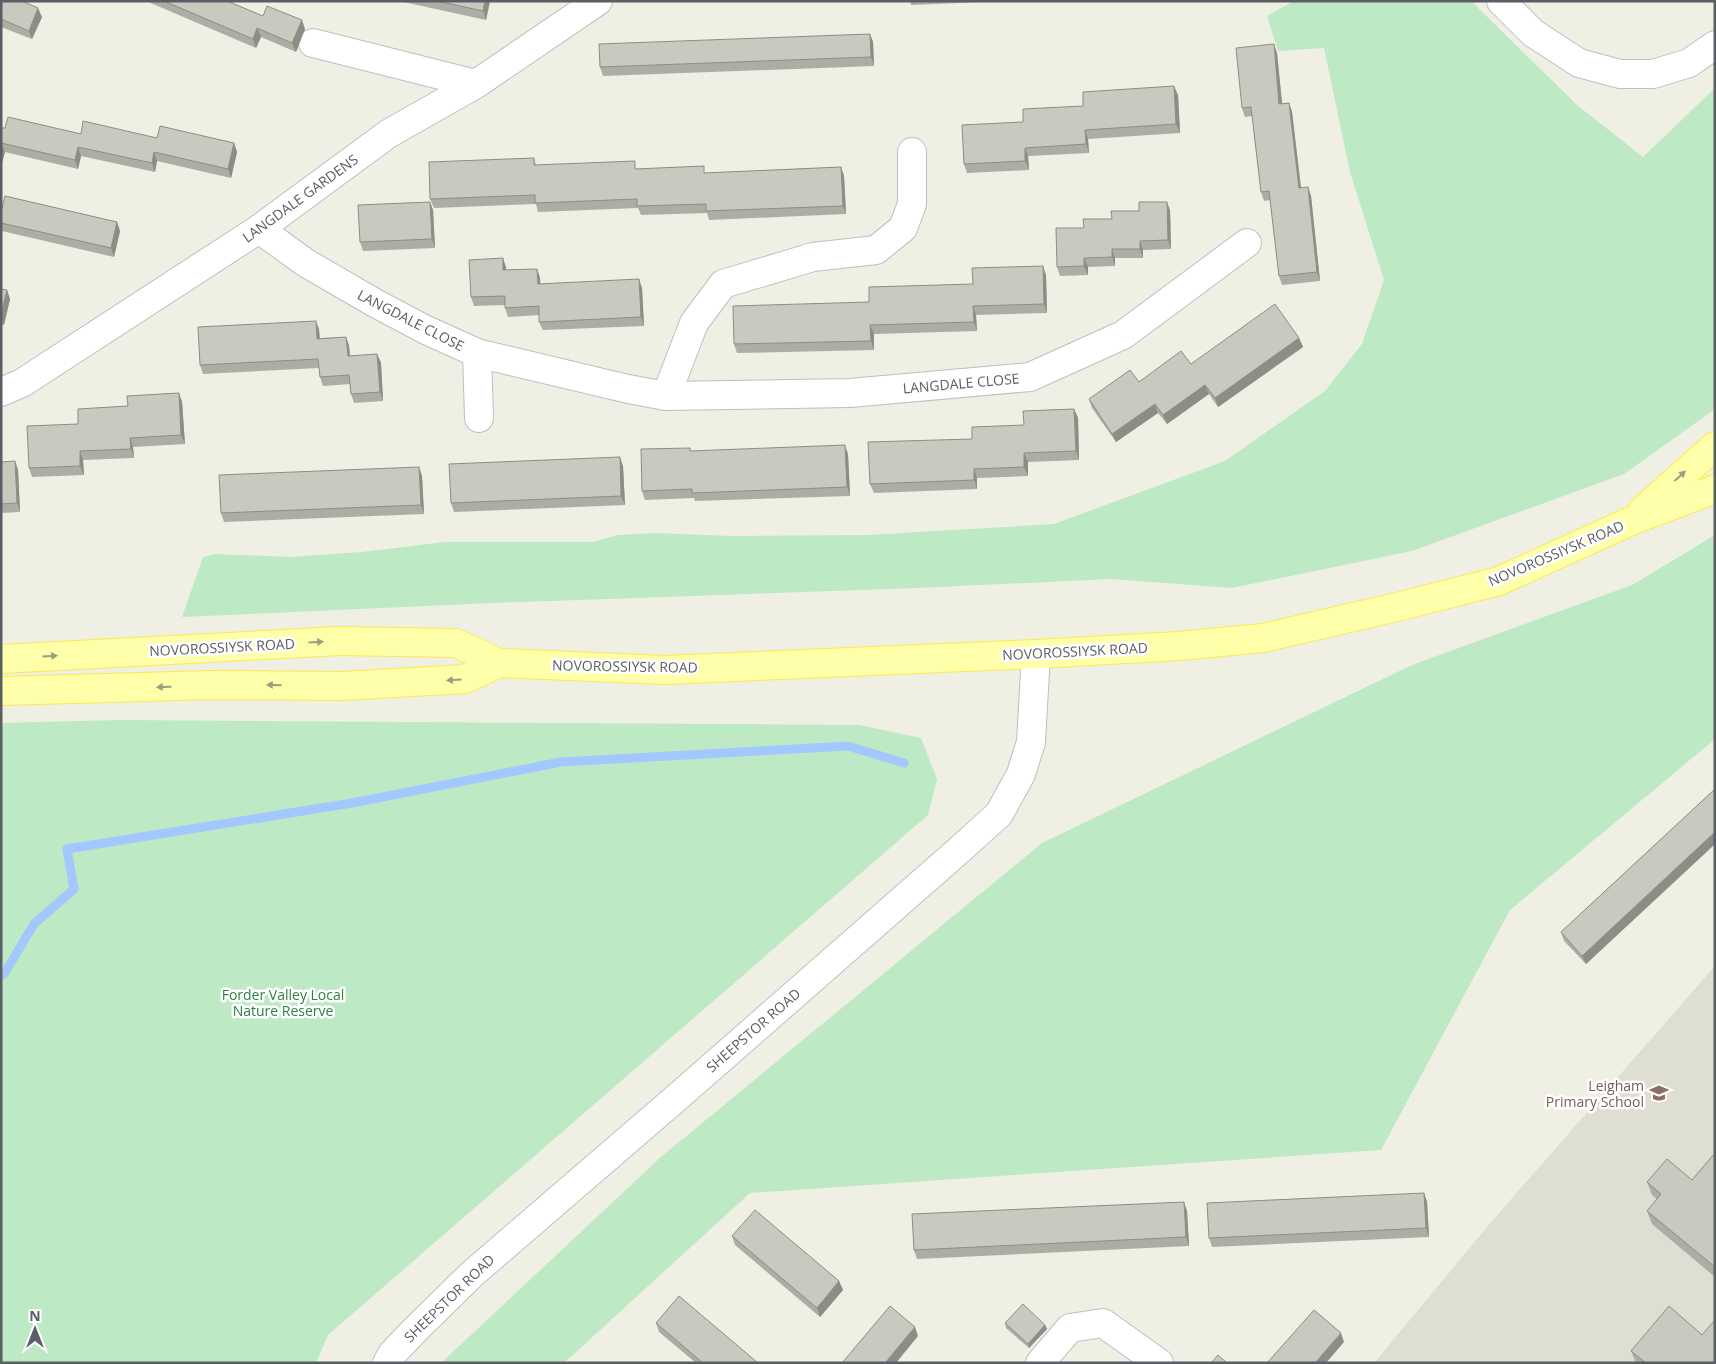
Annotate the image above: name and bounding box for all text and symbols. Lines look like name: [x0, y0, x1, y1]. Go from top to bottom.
street label: LANGDALE GARDENS: [238, 150, 362, 246]
street label: LANGDALE CLOSE: [355, 285, 467, 355]
street label: LANGDALE CLOSE: [902, 368, 1020, 398]
one-way arrow: [1673, 471, 1686, 482]
street label: NOVOROSSIYSK ROAD: [1485, 516, 1627, 590]
street label: NOVOROSSIYSK ROAD: [149, 634, 295, 660]
one-way arrow: [308, 637, 324, 645]
street label: NOVOROSSIYSK ROAD: [1002, 638, 1148, 664]
one-way arrow: [42, 652, 58, 660]
street label: NOVOROSSIYSK ROAD: [552, 655, 698, 677]
one-way arrow: [445, 676, 461, 684]
one-way arrow: [266, 681, 282, 689]
one-way arrow: [155, 683, 171, 691]
street label: SHEEPSTOR ROAD: [702, 984, 804, 1076]
park label: Forder Valley Local Nature Reserve: [222, 985, 344, 1020]
place label: Leigham Primary School: [1546, 1076, 1644, 1111]
school or university icon: Leigham Primary School: [1648, 1082, 1670, 1104]
street label: SHEEPSTOR ROAD: [400, 1250, 498, 1346]
north arrow: [10, 1304, 60, 1354]
text: N: [29, 1306, 41, 1325]

